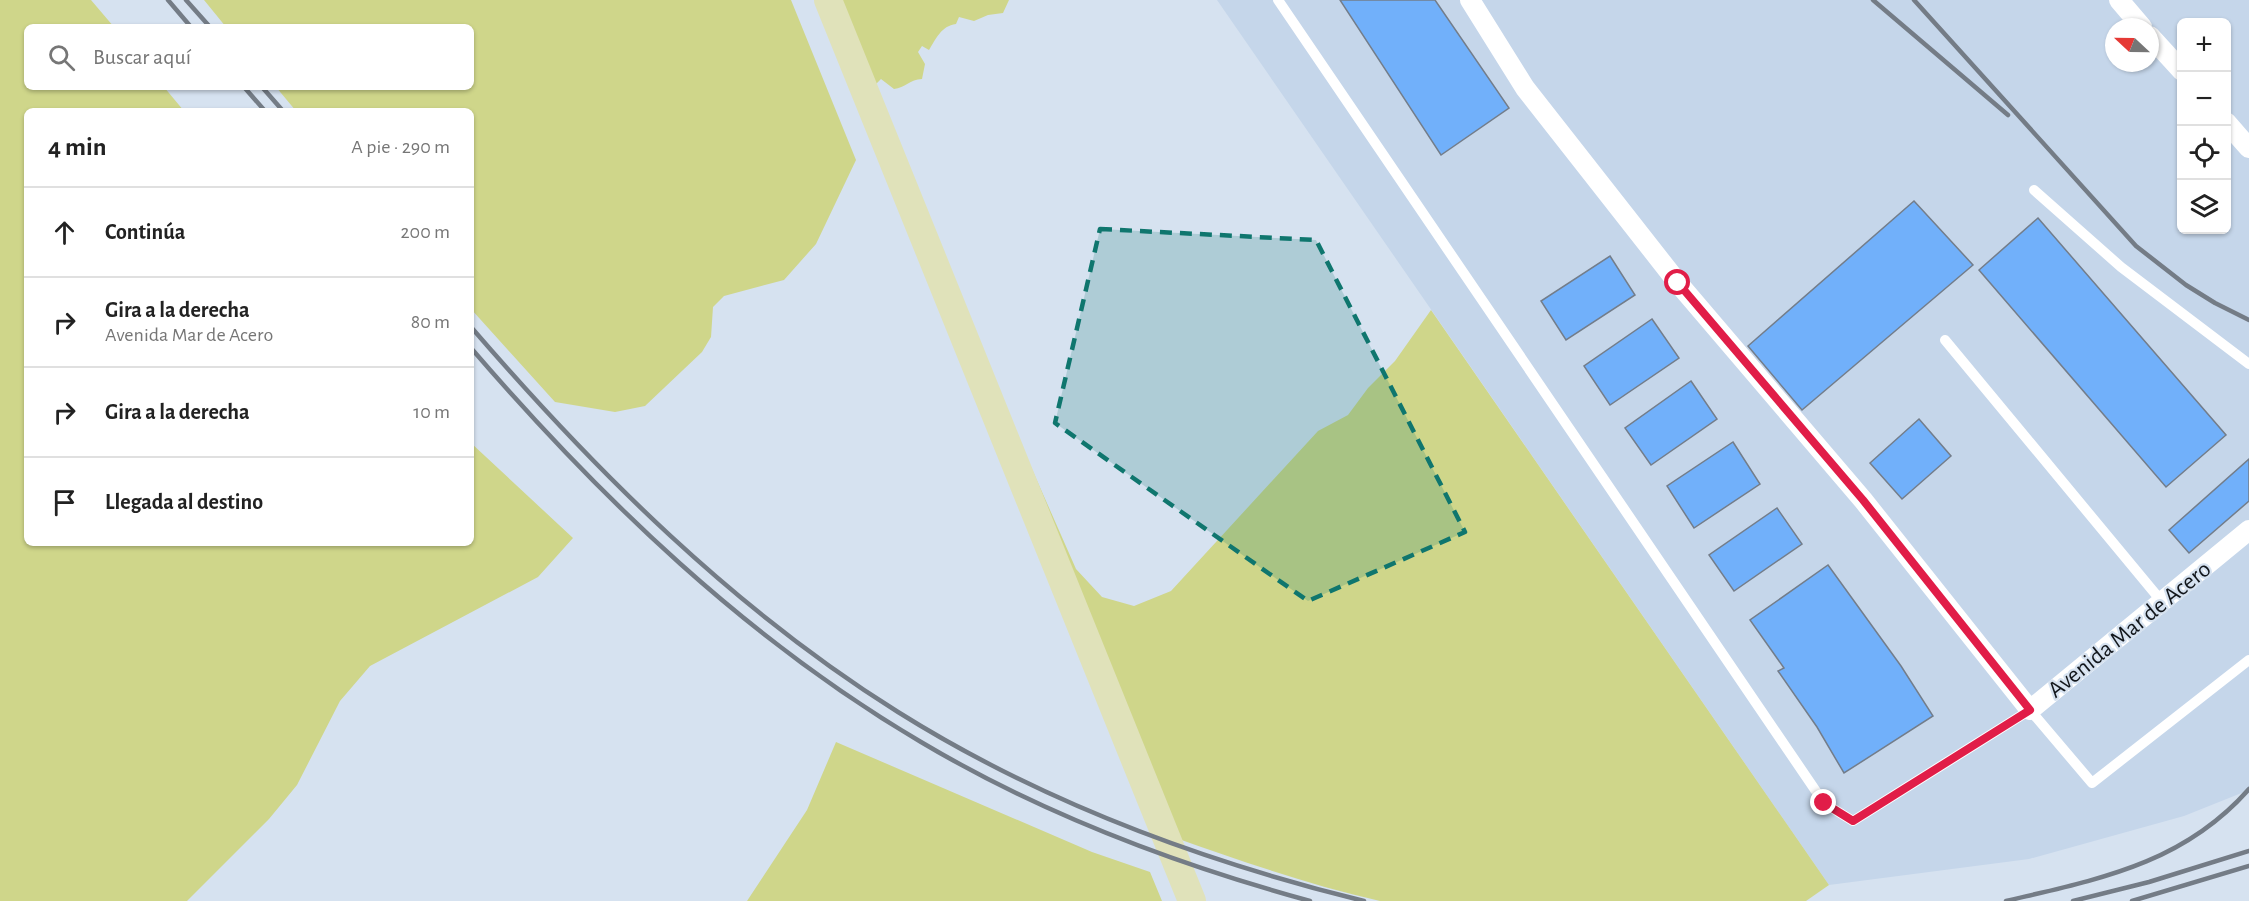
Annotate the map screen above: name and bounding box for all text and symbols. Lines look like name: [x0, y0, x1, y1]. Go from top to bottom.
north arrow: [2105, 18, 2159, 72]
map controls: [2177, 18, 2231, 234]
button: +: [2177, 18, 2231, 72]
search box: [24, 24, 474, 90]
icon: search: [45, 41, 78, 74]
text: Buscar aquí: [93, 46, 191, 68]
button: −: [2177, 72, 2231, 126]
button: locate: [2177, 126, 2231, 180]
text: 4 min: [48, 134, 107, 160]
text: A pie · 290 m: [351, 137, 450, 157]
button: layers: [2177, 180, 2231, 234]
icon: ahead: [48, 216, 81, 249]
text: Continúa: [105, 221, 185, 243]
text: 200 m: [400, 222, 450, 242]
route start: [1664, 269, 1690, 295]
text: Gira a la derecha: [105, 299, 250, 321]
icon: right: [48, 306, 81, 339]
text: 80 m: [411, 312, 450, 332]
text: Avenida Mar de Acero: [105, 325, 273, 345]
icon: right: [48, 396, 81, 429]
text: Gira a la derecha: [105, 401, 250, 423]
text: 10 m: [413, 402, 450, 422]
icon: arrive: [48, 486, 81, 519]
text: Llegada al destino: [105, 491, 263, 513]
street label: Avenida Mar de Acero: [2044, 557, 2216, 703]
route end: [1810, 789, 1836, 815]

